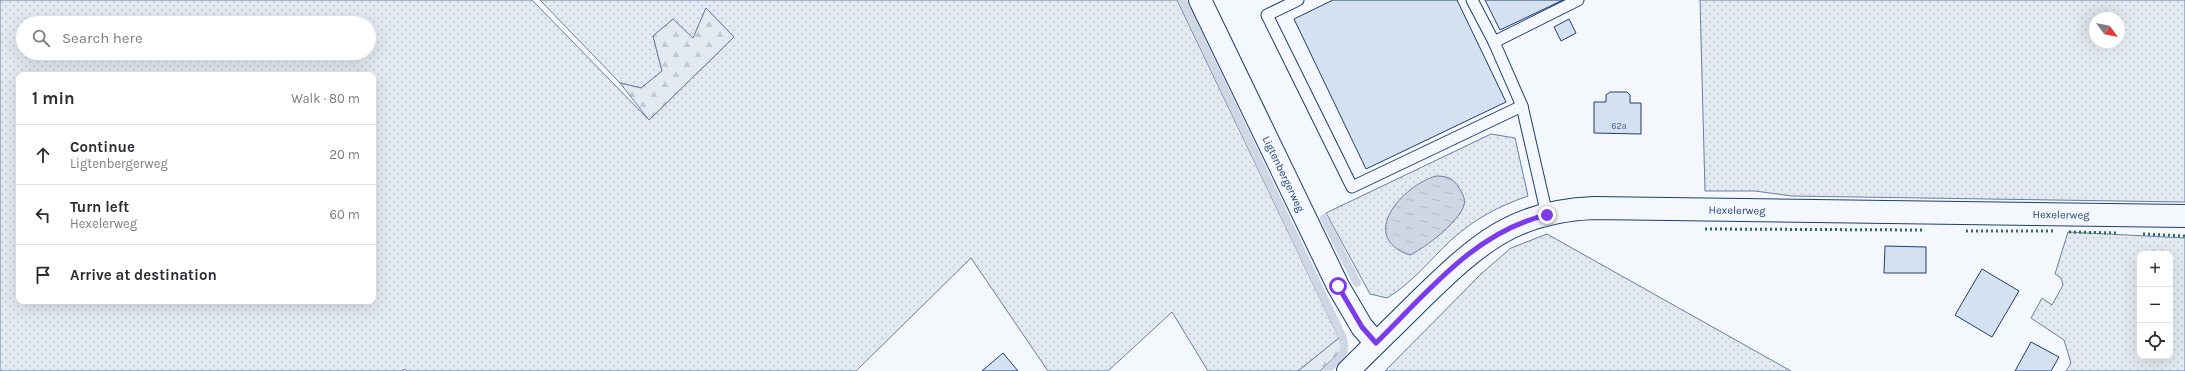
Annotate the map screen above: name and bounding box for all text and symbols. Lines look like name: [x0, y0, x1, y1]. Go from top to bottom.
north arrow: [2089, 12, 2125, 48]
search box: [16, 16, 376, 60]
icon: search: [30, 27, 52, 49]
text: Search here: [62, 29, 143, 47]
text: 1 min: [32, 88, 75, 108]
text: Walk · 80 m: [291, 91, 360, 106]
house number: 62a: [1611, 121, 1627, 131]
street label: Ligtenbergerweg: [1260, 134, 1308, 215]
text: Continue: [70, 138, 135, 156]
icon: ahead: [32, 144, 54, 166]
text: 20 m: [330, 147, 360, 162]
text: Ligtenbergerweg: [70, 156, 168, 171]
text: Turn left: [70, 198, 129, 216]
icon: left: [32, 204, 54, 226]
street label: Hexelerweg: [1709, 204, 1766, 217]
route end: [1538, 206, 1556, 224]
text: 60 m: [330, 207, 360, 222]
street label: Hexelerweg: [2033, 208, 2090, 222]
text: Hexelerweg: [70, 216, 137, 231]
map controls: [2137, 251, 2173, 359]
button: +: [2137, 251, 2173, 287]
icon: arrive: [32, 264, 54, 286]
text: Arrive at destination: [70, 266, 217, 284]
route start: [1329, 277, 1347, 295]
button: −: [2137, 287, 2173, 323]
button: locate: [2137, 323, 2173, 359]

